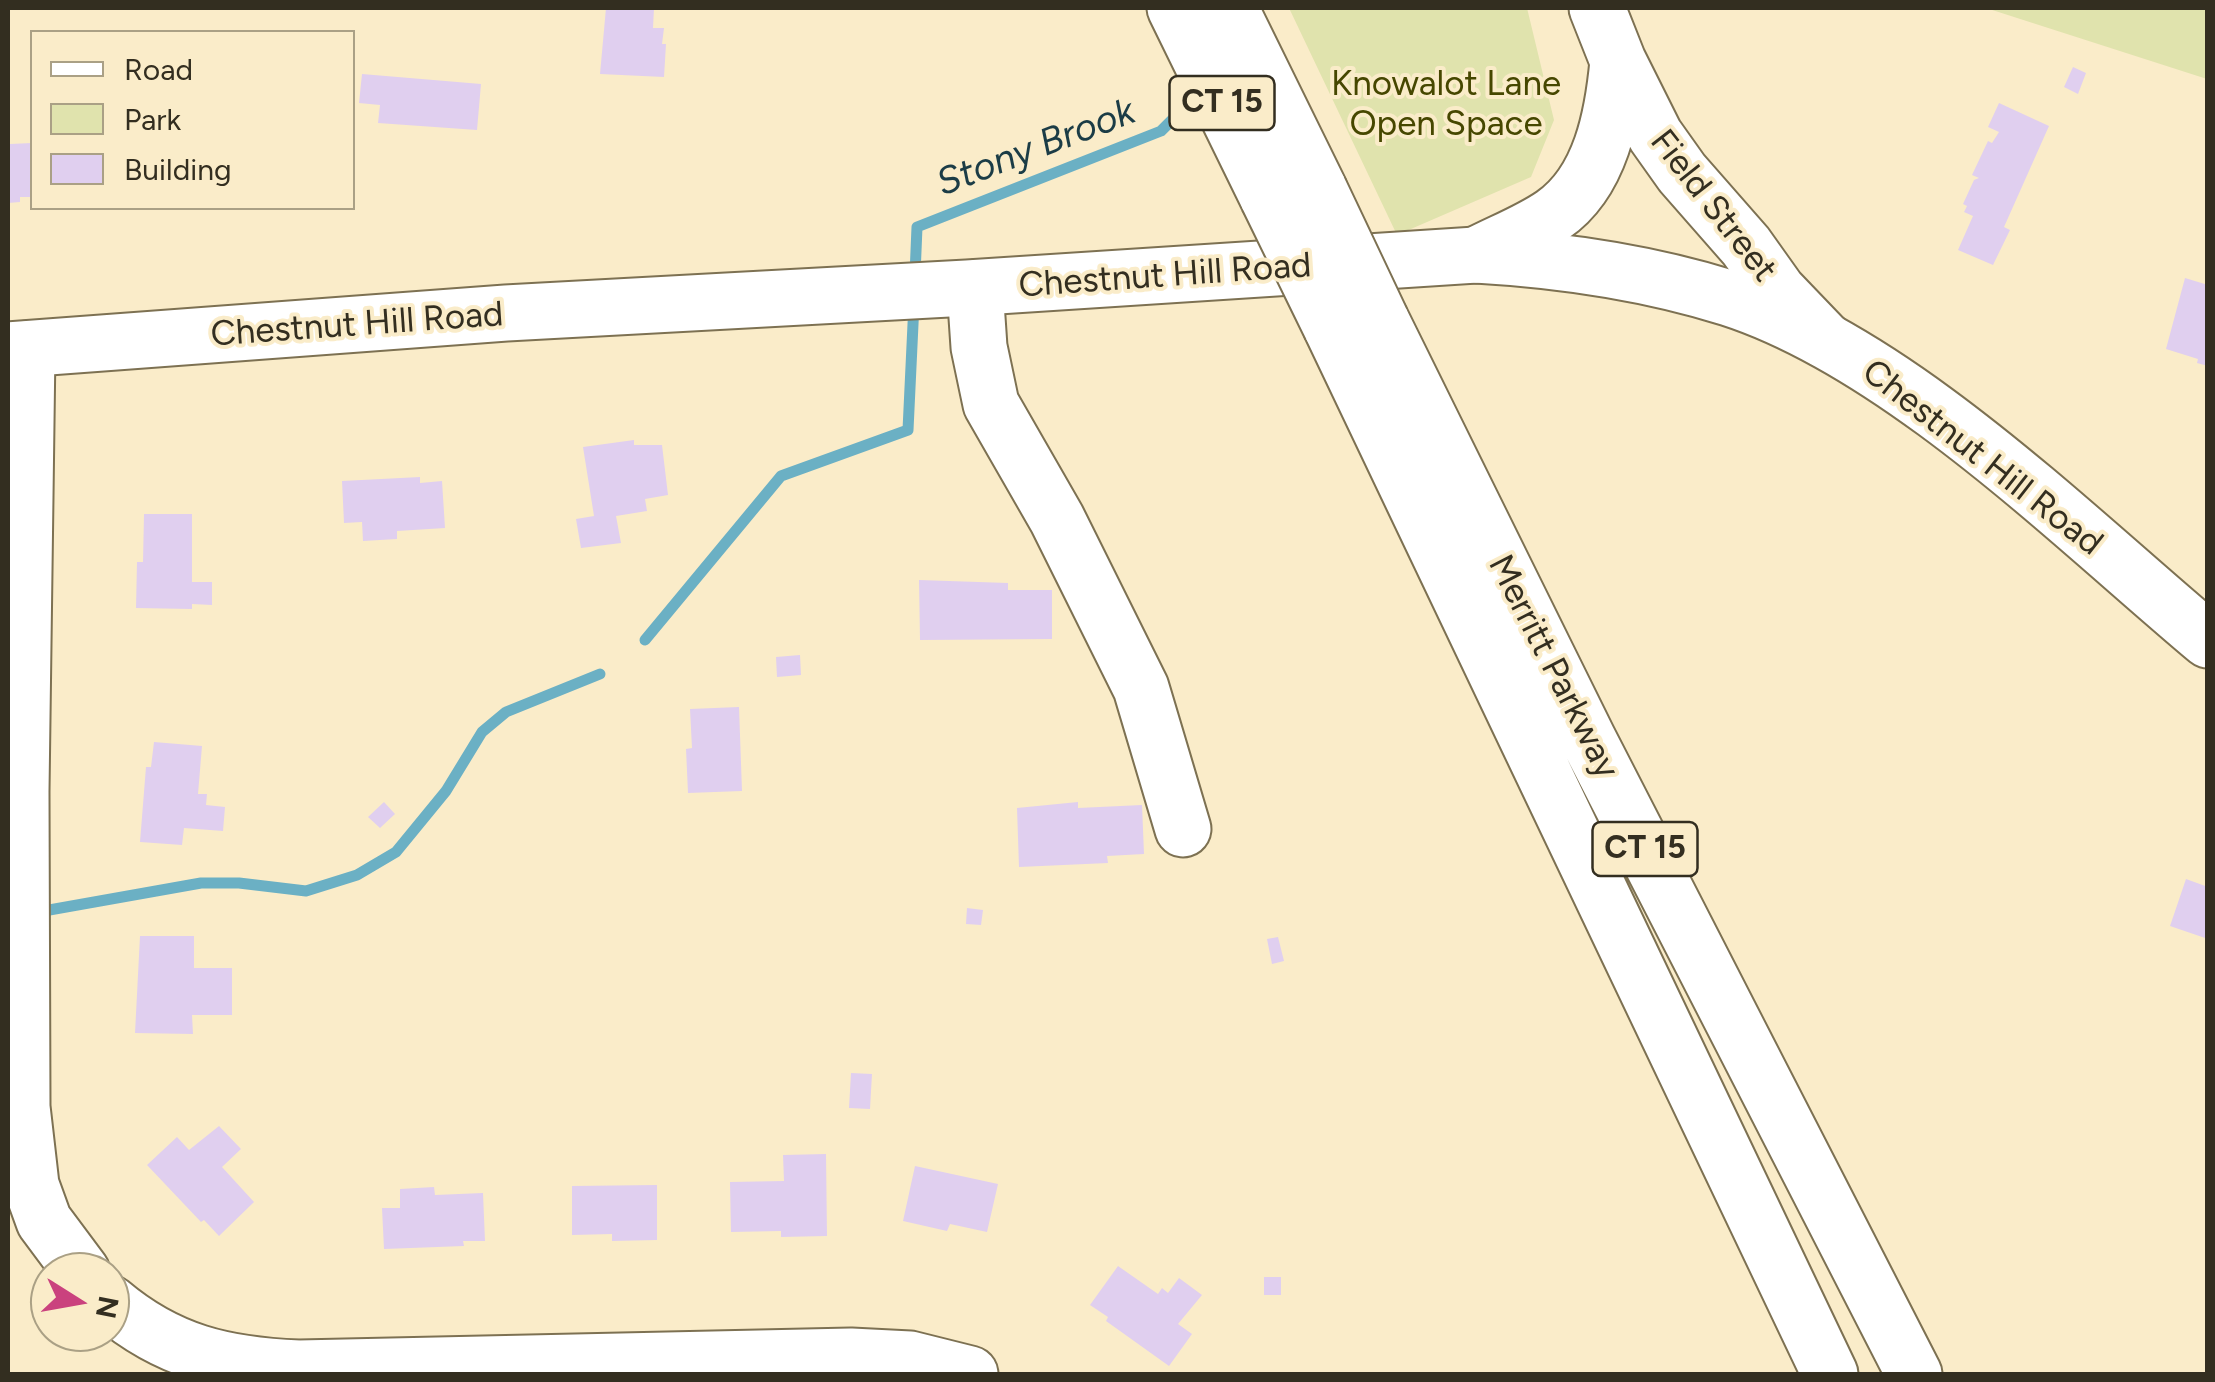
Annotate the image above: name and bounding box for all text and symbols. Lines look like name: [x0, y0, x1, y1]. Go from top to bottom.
legend: [30, 30, 355, 210]
text: Road: [124, 51, 193, 88]
park label: Knowalot Lane Open Space: [1331, 64, 1561, 146]
road number: CT 15: [1170, 76, 1274, 130]
water label: Stony Brook: [930, 89, 1142, 207]
text: Park: [124, 101, 181, 138]
street label: Field Street: [1641, 122, 1785, 290]
text: Building: [124, 151, 232, 188]
street label: Chestnut Hill Road: [1017, 245, 1313, 307]
street label: Chestnut Hill Road: [209, 294, 505, 356]
street label: Chestnut Hill Road: [1853, 351, 2111, 565]
street label: Merritt Parkway: [1479, 548, 1627, 786]
road number: CT 15: [1592, 822, 1698, 876]
north arrow: [30, 1252, 130, 1352]
text: N: [89, 1293, 126, 1321]

